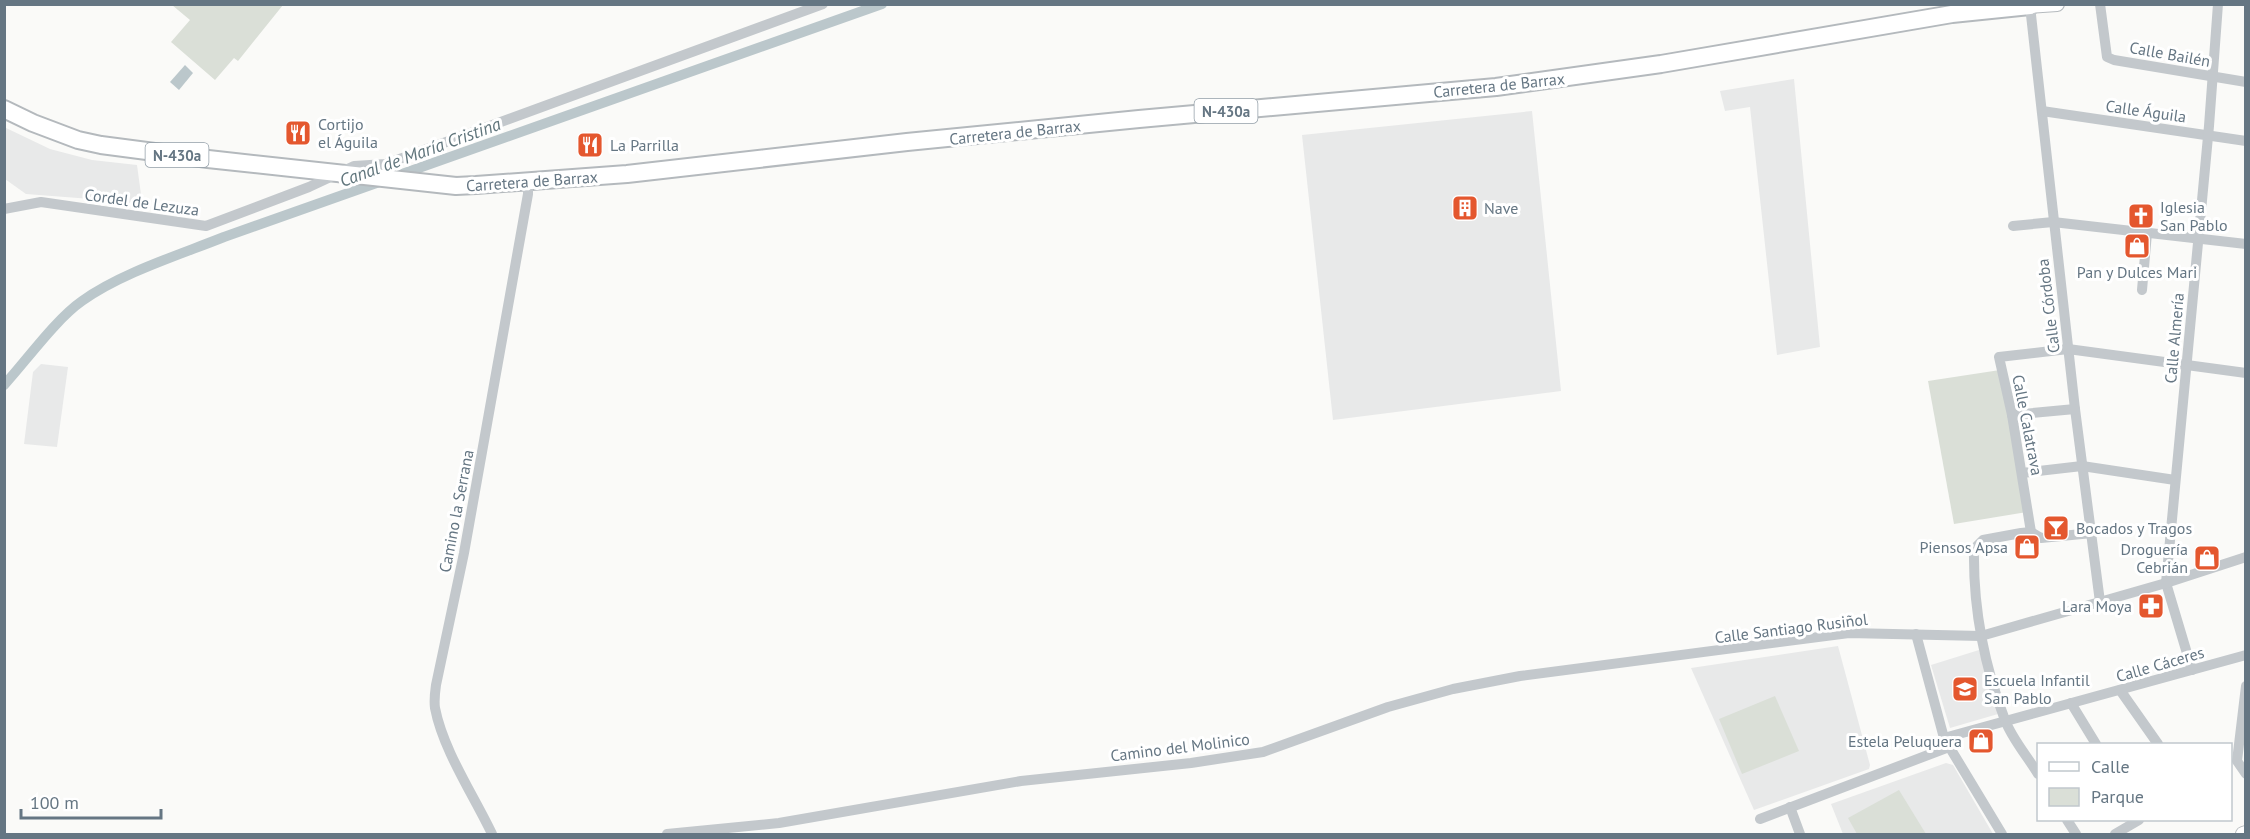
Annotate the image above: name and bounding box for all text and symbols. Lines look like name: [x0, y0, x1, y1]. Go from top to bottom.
street label: Calle Bailén: [2128, 37, 2212, 71]
street label: Carretera de Barrax: [1432, 68, 1566, 102]
street label: Calle Águila: [2104, 95, 2188, 127]
road number: N-430a: [1194, 99, 1258, 123]
water label: Canal de María Cristina: [336, 112, 504, 192]
place label: Cortijo el Águila: [318, 114, 378, 152]
street label: Carretera de Barrax: [948, 115, 1082, 149]
restaurant icon: Cortijo el Águila: [283, 118, 313, 148]
restaurant icon: La Parrilla: [575, 130, 605, 160]
place label: La Parrilla: [610, 135, 679, 155]
road number: N-430a: [146, 143, 208, 167]
street label: Carretera de Barrax: [465, 166, 599, 196]
street label: Cordel de Lezuza: [83, 184, 201, 220]
building icon: Nave: [1450, 193, 1480, 223]
place label: Iglesia San Pablo: [2160, 197, 2228, 235]
place label: Nave: [1484, 198, 1518, 218]
church icon: Iglesia San Pablo: [2126, 201, 2156, 231]
shop icon: Pan y Dulces Mari: [2122, 231, 2152, 261]
street label: Calle Córdoba: [2032, 258, 2064, 354]
place label: Pan y Dulces Mari: [2077, 262, 2197, 282]
street label: Calle Almería: [2160, 292, 2188, 384]
street label: Calle Calatrava: [2008, 373, 2048, 477]
street label: Camino la Serrana: [434, 448, 478, 574]
bar icon: Bocados y Tragos: [2041, 513, 2071, 543]
place label: Bocados y Tragos: [2076, 518, 2192, 538]
shop icon: Piensos Apsa: [2012, 532, 2042, 562]
place label: Piensos Apsa: [1919, 537, 2008, 557]
place label: Droguería Cebrián: [2121, 539, 2188, 577]
shop icon: Droguería Cebrián: [2192, 543, 2222, 573]
pharmacy icon: Lara Moya: [2136, 591, 2166, 621]
place label: Lara Moya: [2062, 596, 2132, 616]
street label: Calle Santiago Rusiñol: [1713, 609, 1869, 647]
street label: Calle Cáceres: [2114, 642, 2207, 686]
place label: Escuela Infantil San Pablo: [1984, 670, 2090, 708]
school or university icon: Escuela Infantil San Pablo: [1950, 674, 1980, 704]
shop icon: Estela Peluquera: [1966, 726, 1996, 756]
street label: Camino del Molinico: [1109, 729, 1251, 765]
place label: Estela Peluquera: [1848, 731, 1962, 751]
legend: [2037, 743, 2232, 821]
text: Calle: [2091, 755, 2130, 778]
scale bar: [21, 782, 160, 820]
text: Parque: [2091, 785, 2144, 808]
text: 100 m: [30, 791, 79, 814]

